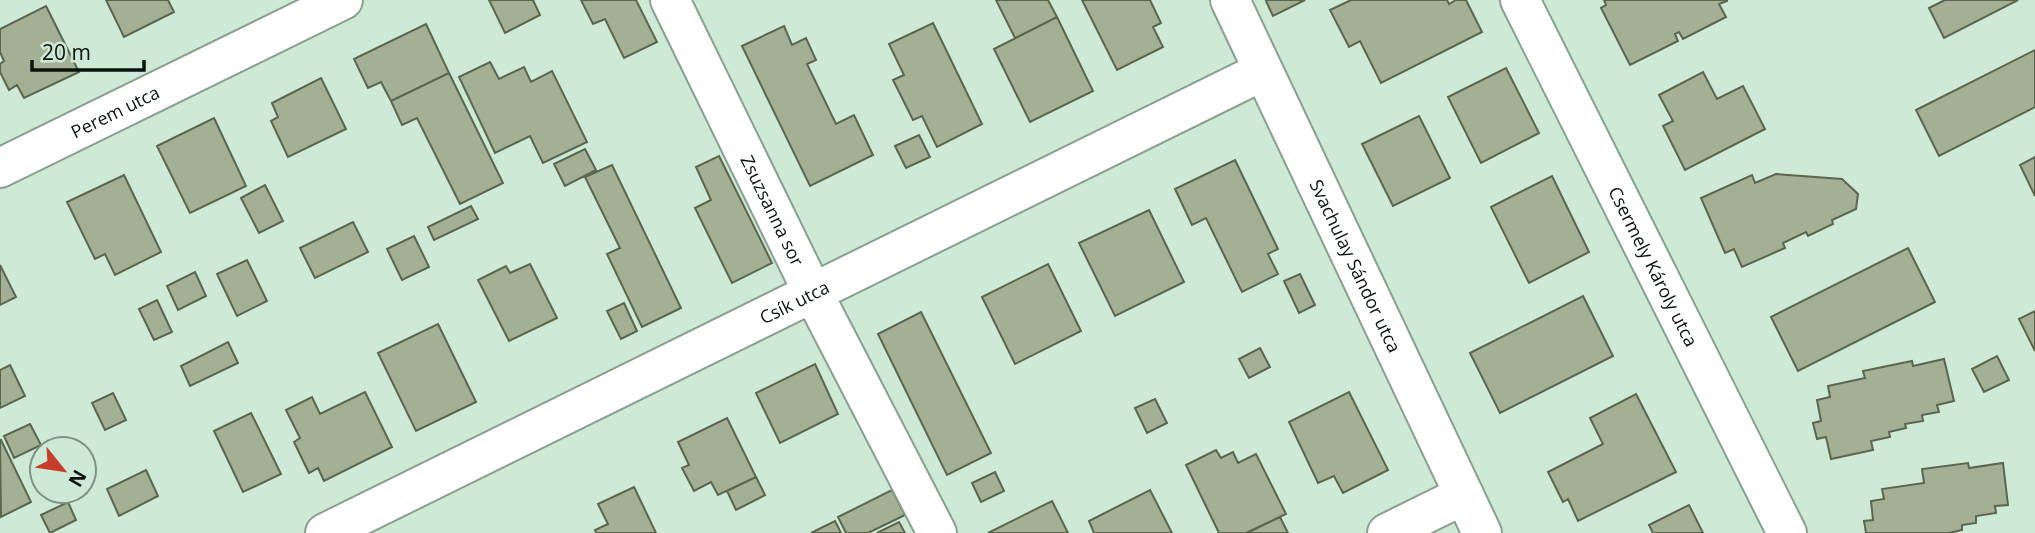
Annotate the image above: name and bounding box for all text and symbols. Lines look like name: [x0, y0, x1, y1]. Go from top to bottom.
scale bar: [32, 28, 144, 72]
text: 20 m: [42, 38, 91, 66]
street label: Perem utca: [67, 80, 163, 144]
street label: Zsuzsanna sor: [735, 151, 810, 270]
street label: Svachulay Sándor utca: [1304, 175, 1407, 356]
street label: Csermely Károly utca: [1603, 182, 1704, 351]
street label: Csík utca: [755, 275, 833, 329]
north arrow: [28, 435, 98, 505]
text: N: [63, 465, 93, 492]

